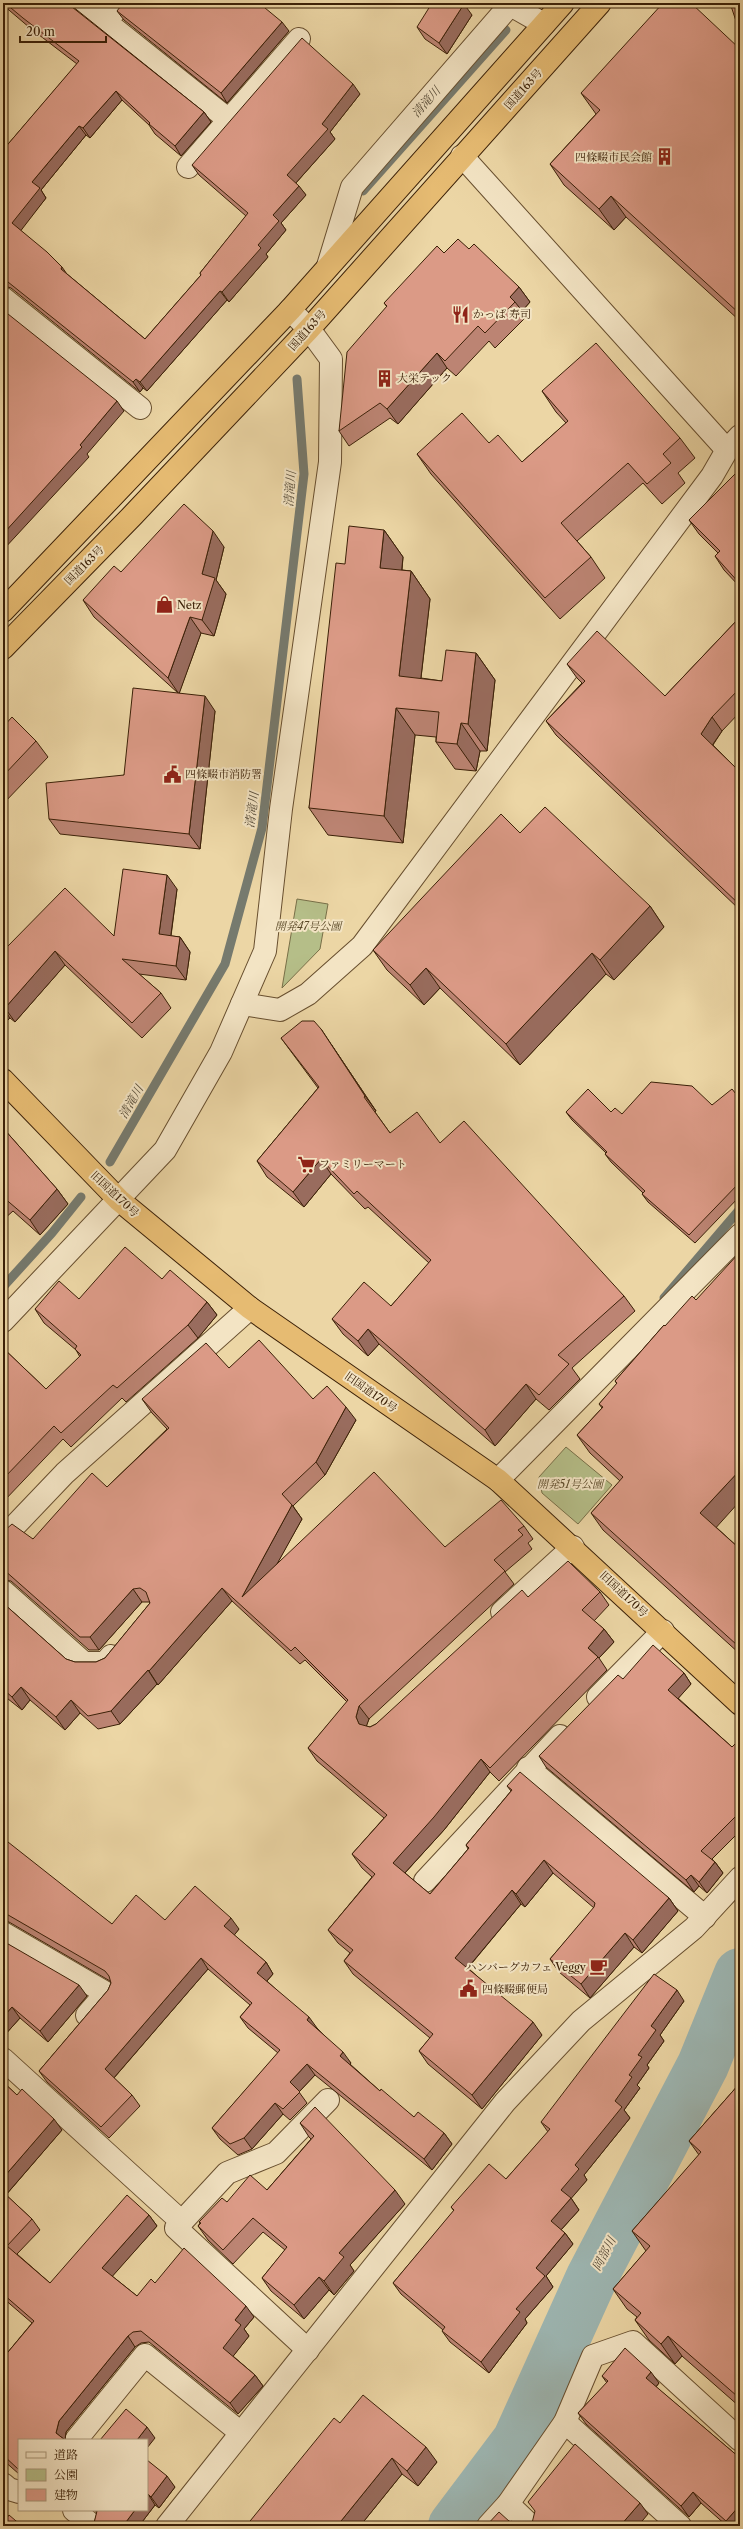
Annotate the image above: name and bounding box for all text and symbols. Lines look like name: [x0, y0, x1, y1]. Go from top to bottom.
scale bar: [20, 18, 106, 44]
text: 20 m: [26, 24, 55, 39]
street label: 国道163号: [501, 66, 545, 112]
water label: 清滝川: [408, 82, 445, 120]
building icon: 四條畷市民会館: [655, 147, 675, 167]
place label: 四條畷市民会館: [575, 150, 652, 164]
restaurant icon: かっぱ 寿司: [450, 304, 470, 324]
street label: 国道163号: [285, 307, 329, 353]
place label: かっぱ 寿司: [473, 307, 531, 321]
building icon: 大栄テック: [374, 368, 394, 388]
place label: 大栄テック: [397, 371, 452, 385]
water label: 清滝川: [280, 468, 299, 508]
street label: 国道163号: [61, 542, 107, 588]
shop icon: Netz: [154, 595, 174, 615]
place label: Netz: [177, 598, 202, 612]
public building icon: 四條畷市消防署: [162, 764, 182, 784]
place label: 四條畷市消防署: [185, 767, 262, 781]
water label: 清滝川: [242, 789, 262, 829]
park label: 開発47号公園: [275, 919, 343, 933]
water label: 清滝川: [115, 1081, 147, 1121]
supermarket icon: ファミリーマート: [296, 1154, 316, 1174]
place label: ファミリーマート: [319, 1157, 407, 1171]
street label: 旧国道170号: [88, 1168, 142, 1220]
street label: 旧国道170号: [342, 1369, 400, 1415]
park label: 開発51号公園: [537, 1477, 605, 1491]
street label: 旧国道170号: [597, 1568, 651, 1620]
cafe icon: ハンバーグカフェ Veggy: [589, 1957, 609, 1977]
place label: ハンバーグカフェ Veggy: [466, 1960, 587, 1974]
public building icon: 四條畷郵便局: [459, 1979, 479, 1999]
place label: 四條畷郵便局: [482, 1982, 548, 1996]
water label: 岡部川: [588, 2233, 620, 2273]
legend: [18, 2439, 148, 2511]
text: 道路: [54, 2447, 78, 2462]
text: 公園: [54, 2467, 78, 2482]
text: 建物: [54, 2487, 78, 2502]

